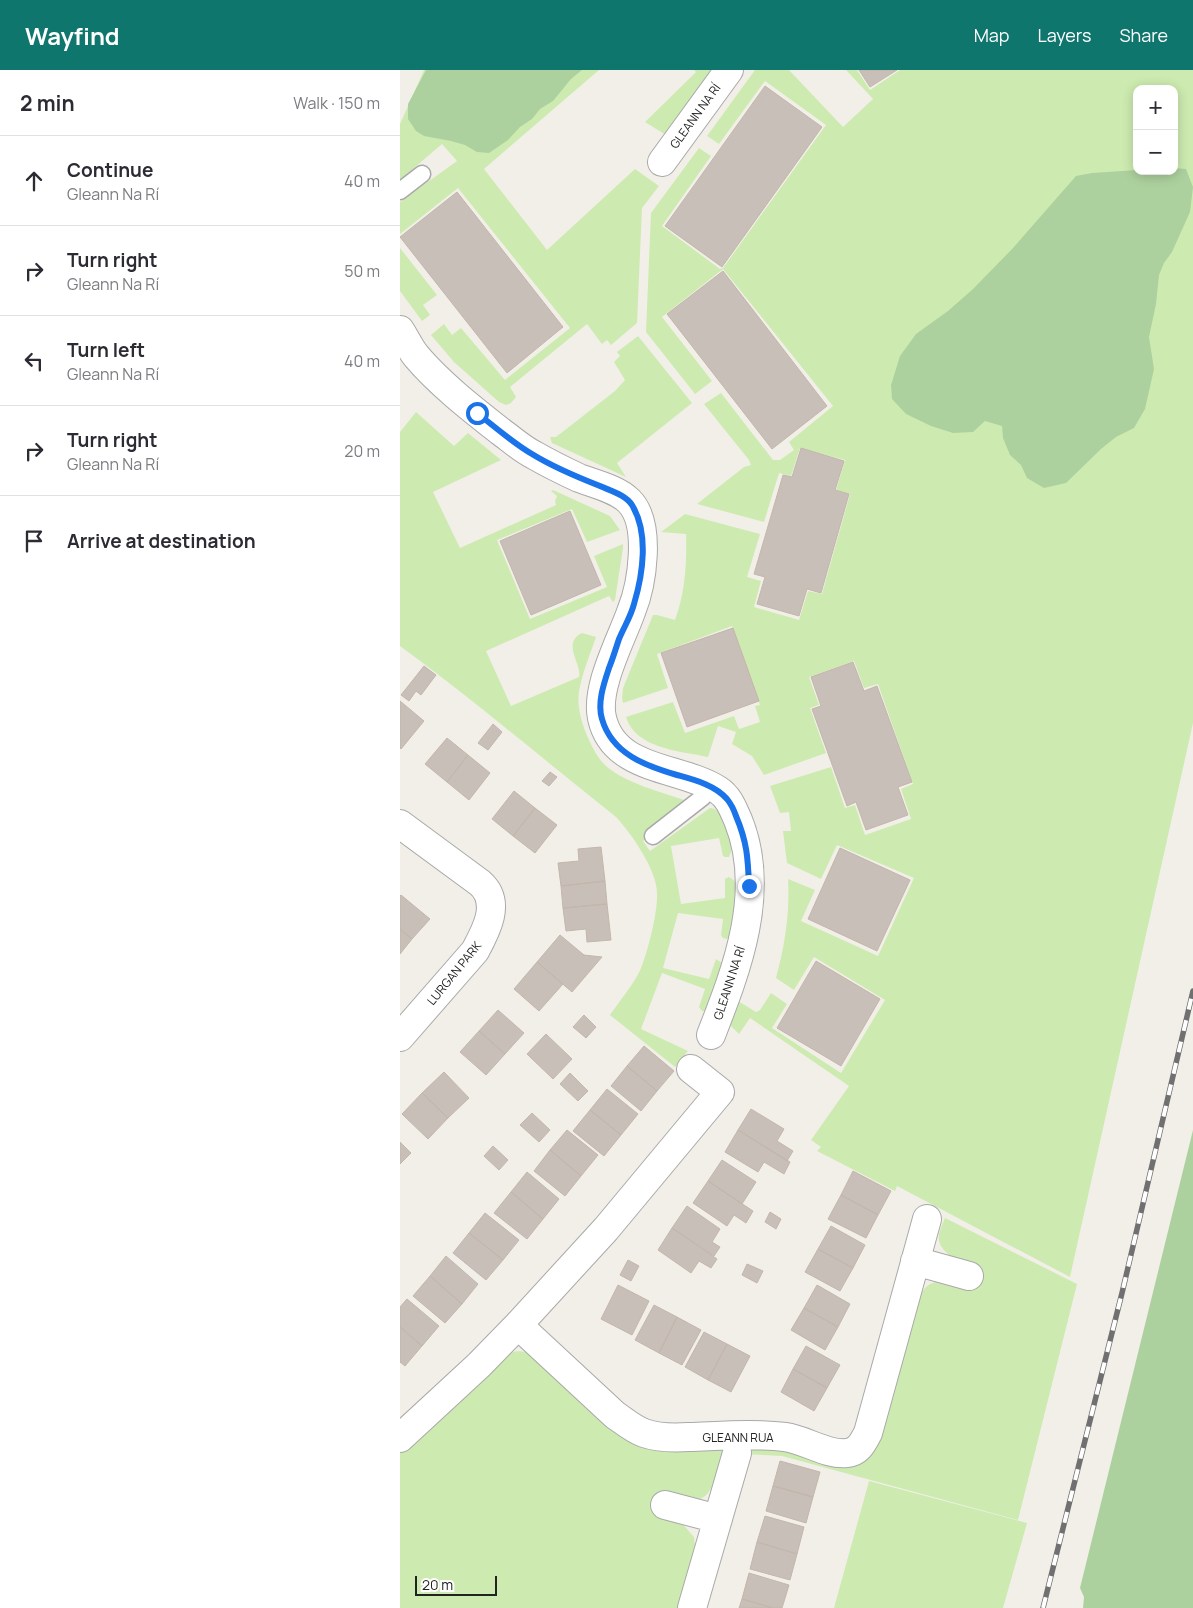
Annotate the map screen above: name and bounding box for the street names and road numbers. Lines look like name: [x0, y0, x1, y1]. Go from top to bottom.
street label: GLEANN NA RÍ: [666, 80, 724, 152]
street label: LURGAN PARK: [423, 937, 486, 1008]
street label: GLEANN NA RÍ: [709, 944, 749, 1022]
street label: GLEANN RUA: [702, 1429, 774, 1446]

